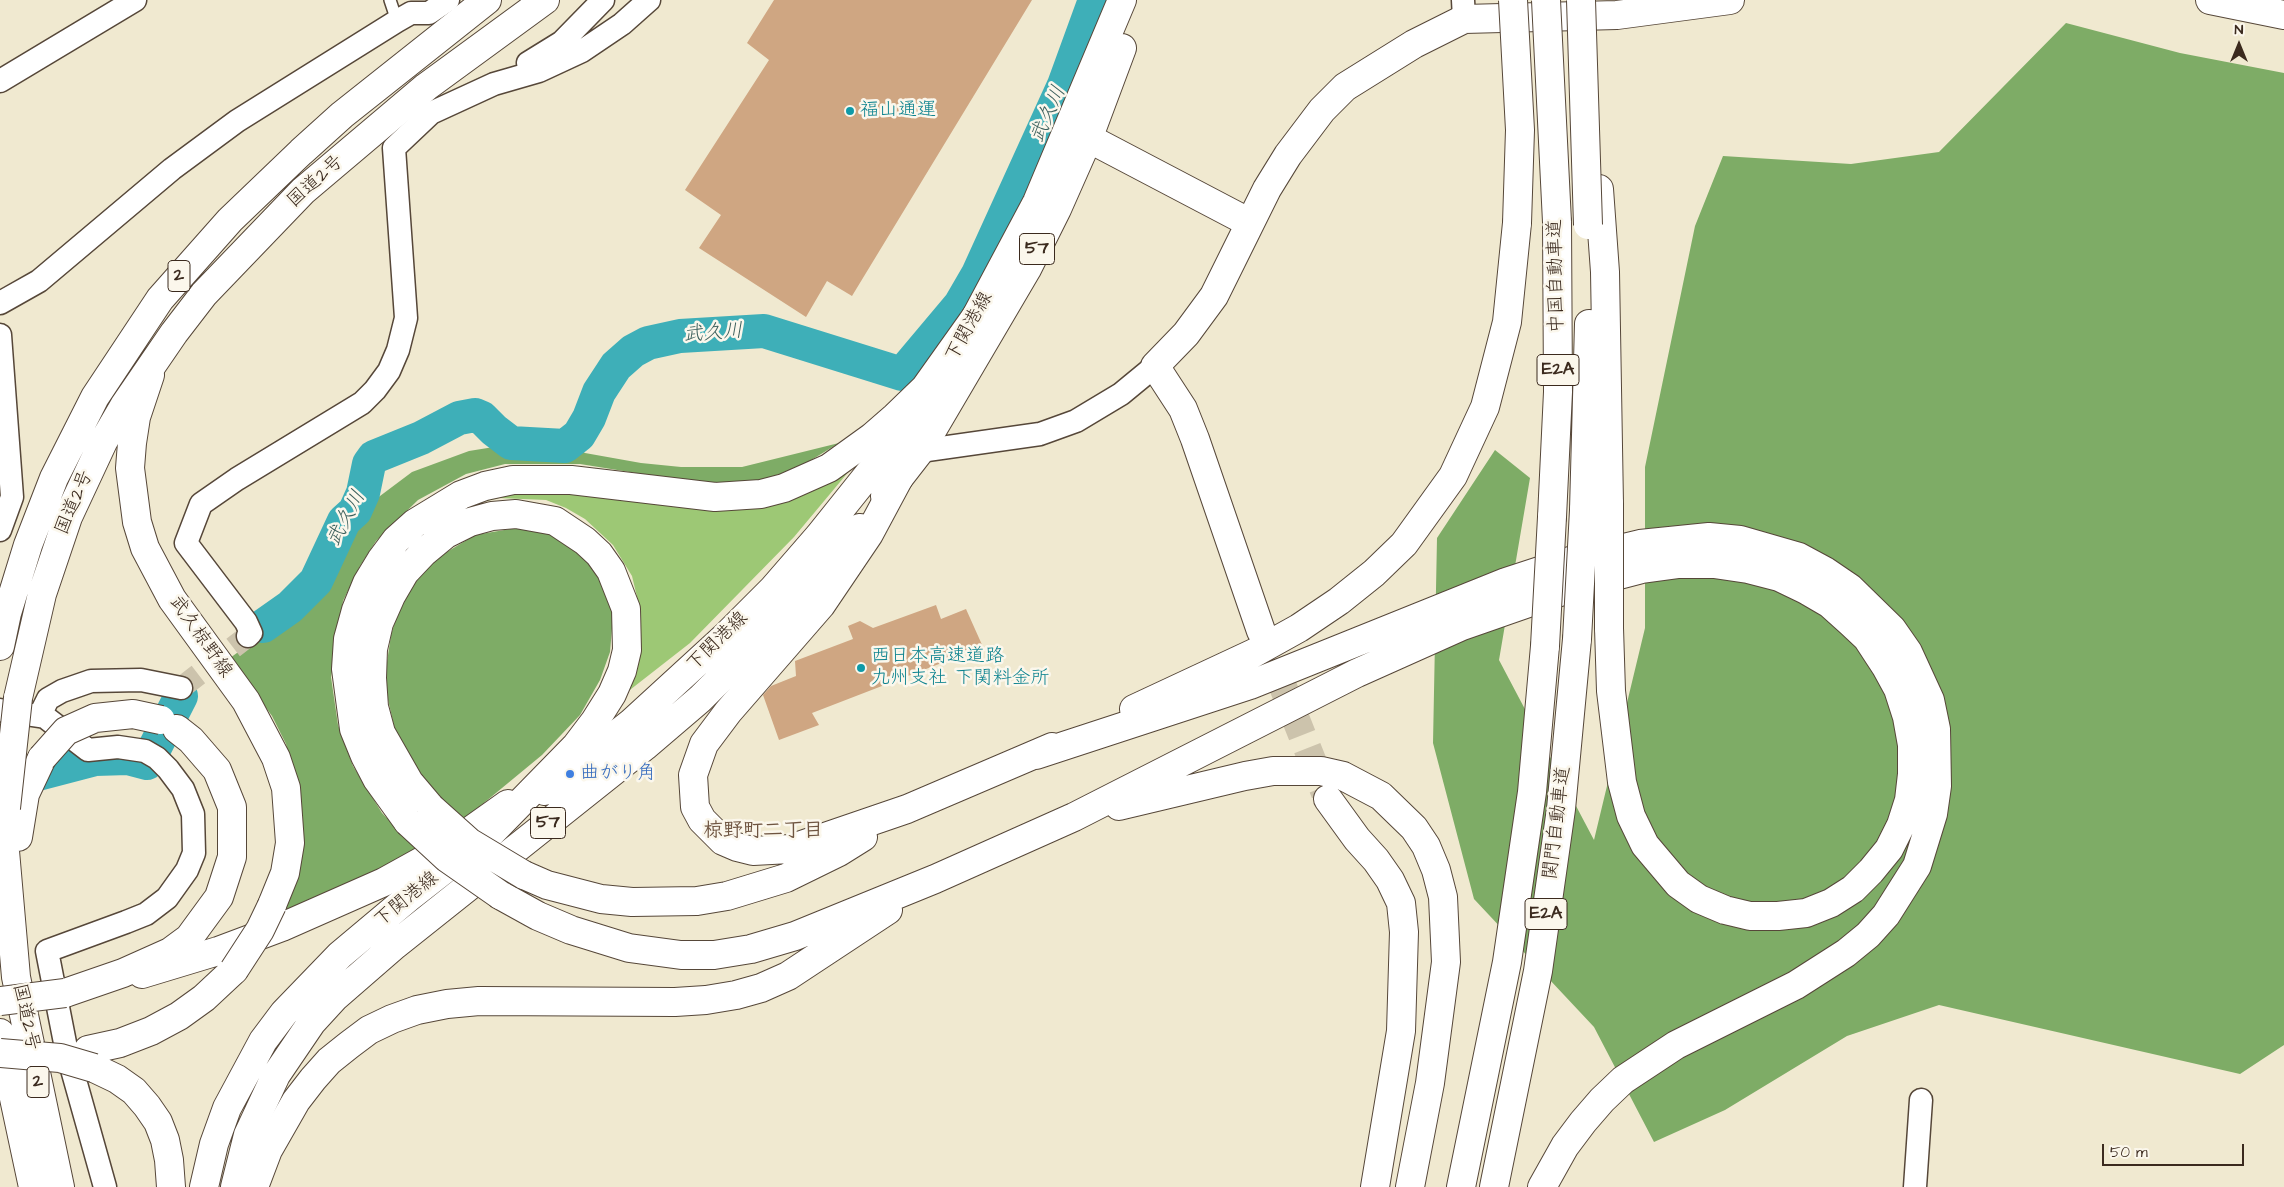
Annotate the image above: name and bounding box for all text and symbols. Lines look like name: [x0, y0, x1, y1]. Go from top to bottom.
north arrow: [2214, 20, 2264, 70]
text: N: [2235, 20, 2243, 40]
water label: 武久川: [1026, 83, 1072, 147]
place label: 福山通運: [860, 100, 936, 122]
marker: 福山通運: [844, 105, 856, 117]
street label: 国道2号: [283, 151, 349, 213]
street label: 中国自動車道: [1545, 219, 1569, 333]
road number: 57: [1020, 233, 1054, 264]
road number: 2: [168, 260, 190, 292]
street label: 下関港線: [942, 288, 998, 366]
water label: 武久川: [682, 320, 744, 348]
road number: E2A: [1537, 354, 1579, 386]
street label: 国道2号: [51, 467, 99, 539]
water label: 武久川: [322, 487, 372, 551]
street label: 武久椋野線: [163, 592, 237, 682]
street label: 下関港線: [683, 607, 753, 677]
place label: 西日本高速道路 九州支社 下関料金所: [871, 646, 1050, 690]
marker: 西日本高速道路 九州支社 下関料金所: [855, 662, 867, 674]
place label: 曲がり角: [580, 763, 656, 785]
street label: 関門自動車道: [1540, 765, 1576, 881]
marker: 曲がり角: [564, 768, 576, 780]
road number: 57: [530, 808, 566, 838]
district label: 椋野町二丁目: [703, 820, 823, 844]
street label: 下関港線: [370, 867, 444, 933]
road number: E2A: [1525, 899, 1567, 930]
street label: 国道2号: [7, 981, 43, 1053]
road number: 2: [27, 1066, 49, 1098]
scale bar: [2104, 1134, 2246, 1166]
text: 50 m: [2110, 1142, 2148, 1163]

